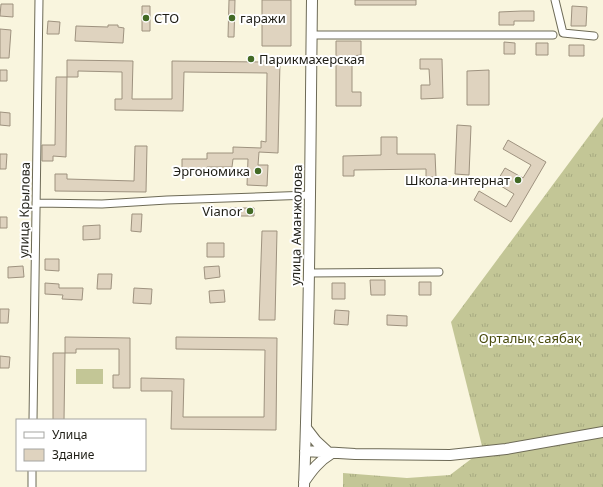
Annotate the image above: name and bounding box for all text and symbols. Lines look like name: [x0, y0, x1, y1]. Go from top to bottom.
place label: СТО: [154, 9, 179, 27]
place label: гаражи: [240, 9, 286, 27]
marker: СТО: [141, 13, 151, 23]
marker: гаражи: [227, 13, 237, 23]
place label: Парикмахерская: [259, 50, 365, 68]
marker: Парикмахерская: [246, 54, 256, 64]
street label: улица Крылова: [14, 162, 34, 258]
place label: Эргономика: [173, 162, 250, 180]
street label: улица Аманжолова: [286, 164, 306, 286]
marker: Эргономика: [253, 166, 263, 176]
place label: Школа-интернат: [405, 171, 510, 189]
marker: Школа-интернат: [513, 175, 523, 185]
place label: Vianor: [202, 202, 243, 220]
marker: Vianor: [245, 206, 255, 216]
park label: Орталық саябақ: [479, 329, 582, 347]
legend: [16, 419, 146, 471]
text: Улица: [52, 426, 87, 443]
text: Здание: [52, 446, 95, 463]

